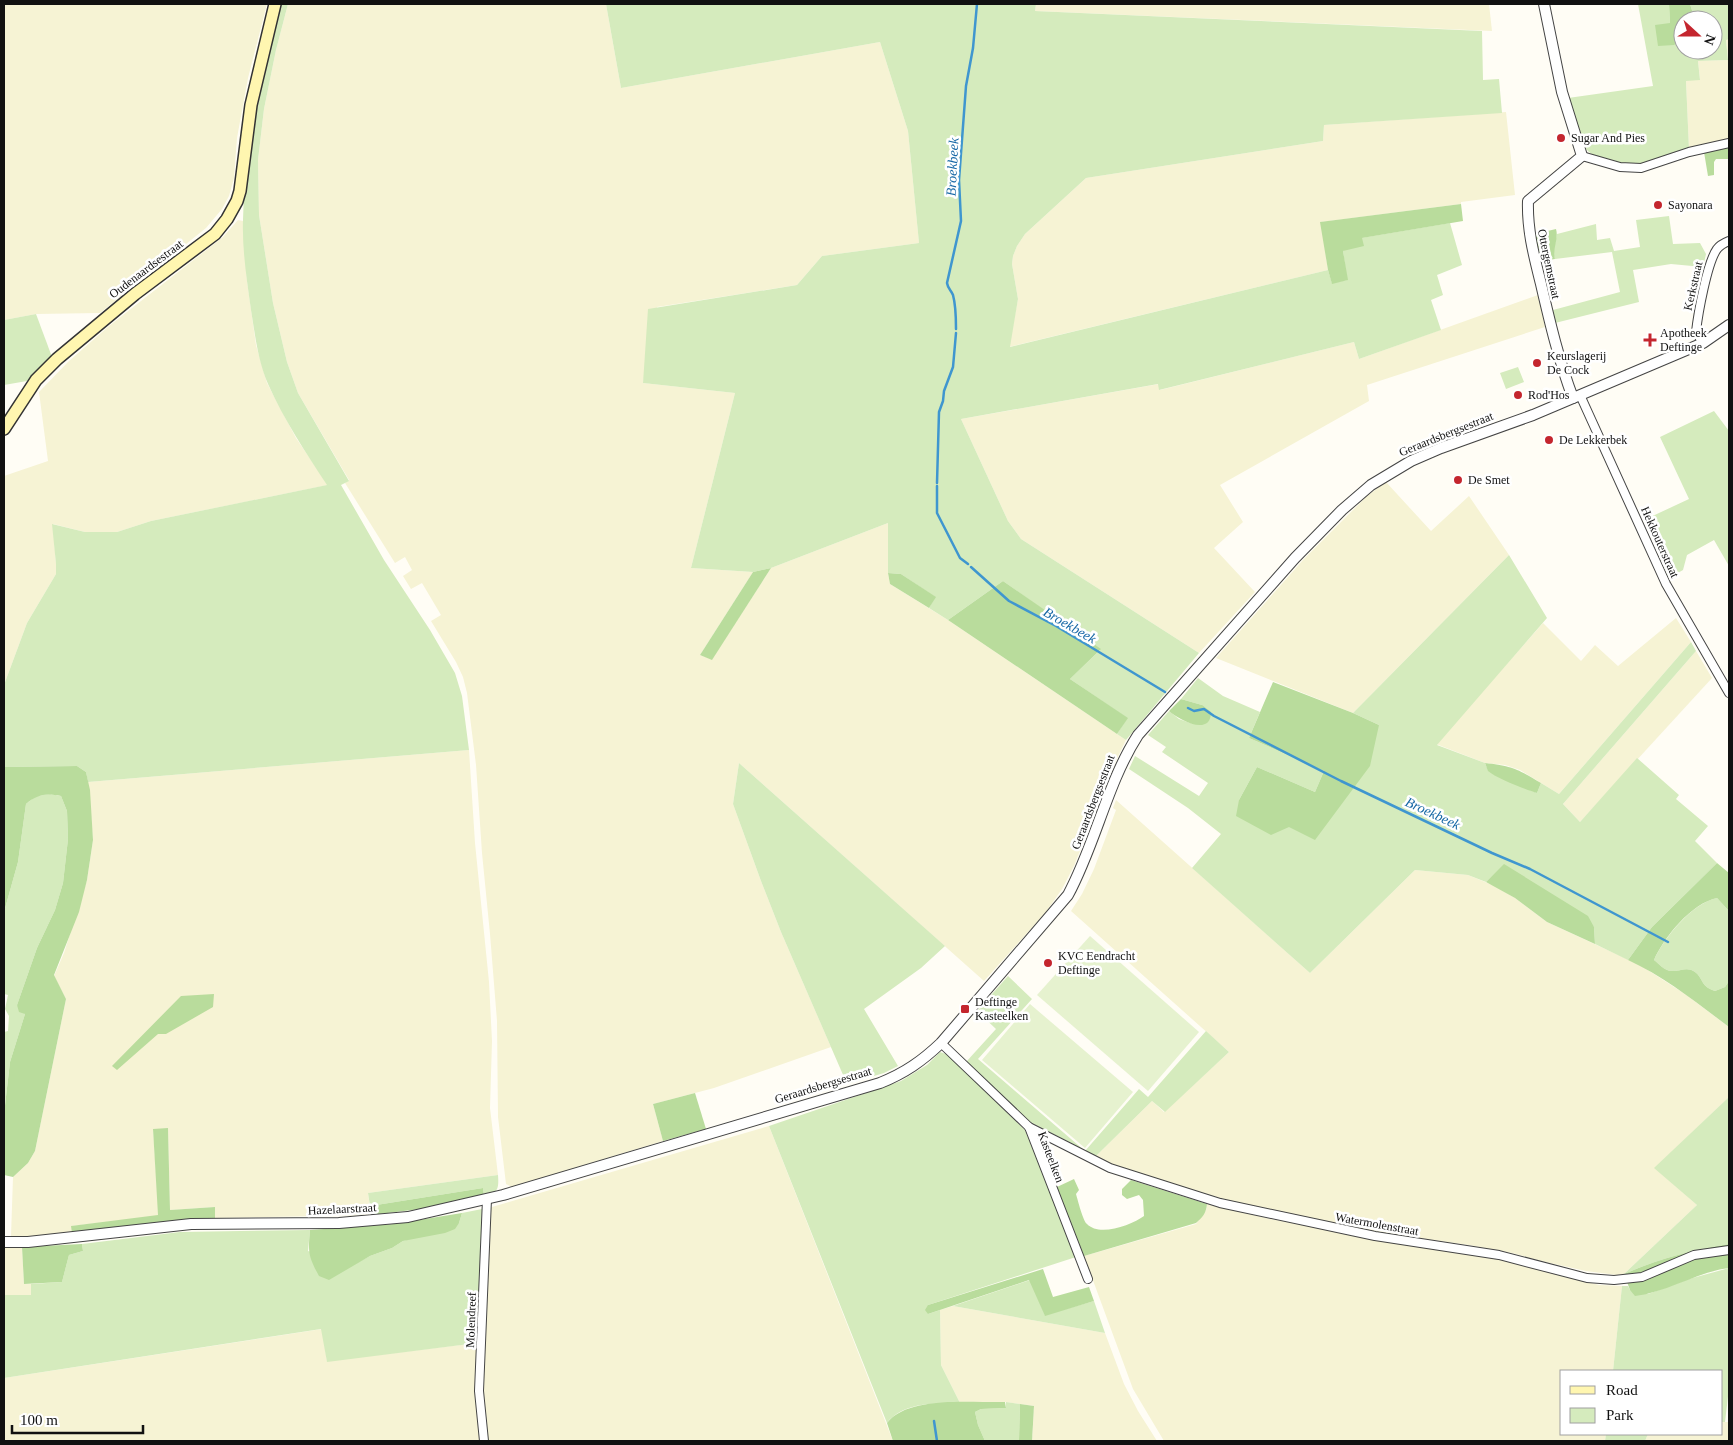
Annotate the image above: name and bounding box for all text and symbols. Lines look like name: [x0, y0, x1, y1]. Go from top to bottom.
north arrow: [1673, 10, 1723, 60]
text: N: [1701, 32, 1718, 47]
place label: Sugar And Pies: [1571, 131, 1645, 145]
marker: Sugar And Pies: [1555, 132, 1567, 144]
water label: Broekbeek: [943, 137, 962, 197]
place label: Sayonara: [1668, 198, 1713, 212]
marker: Sayonara: [1652, 199, 1664, 211]
street label: Ottergemstraat: [1535, 228, 1563, 301]
street label: Oudenaardsestraat: [106, 236, 186, 301]
street label: Kerkstraat: [1681, 259, 1706, 312]
place label: Apotheek Deftinge: [1660, 326, 1707, 354]
marker: Apotheek Deftinge: [1644, 334, 1656, 346]
place label: Keurslagerij De Cock: [1547, 349, 1606, 377]
marker: Keurslagerij De Cock: [1531, 357, 1543, 369]
place label: Rod'Hos: [1528, 388, 1570, 402]
marker: Rod'Hos: [1512, 389, 1524, 401]
street label: Geraardsbergsestraat: [1397, 408, 1496, 459]
place label: De Lekkerbek: [1559, 433, 1627, 447]
marker: De Lekkerbek: [1543, 434, 1555, 446]
place label: De Smet: [1468, 473, 1510, 487]
marker: De Smet: [1452, 474, 1464, 486]
street label: Hekkouterstraat: [1638, 504, 1682, 580]
water label: Broekbeek: [1041, 604, 1100, 647]
street label: Geraardsbergsestraat: [1068, 752, 1118, 851]
water label: Broekbeek: [1403, 794, 1463, 833]
place label: KVC Eendracht Deftinge: [1058, 949, 1136, 977]
marker: KVC Eendracht Deftinge: [1042, 957, 1054, 969]
place label: Deftinge Kasteelken: [975, 995, 1028, 1023]
marker: Deftinge Kasteelken: [959, 1003, 971, 1015]
street label: Geraardsbergsestraat: [773, 1063, 874, 1106]
street label: Kasteelken: [1035, 1130, 1067, 1184]
street label: Hazelaarstraat: [307, 1200, 377, 1218]
street label: Watermolenstraat: [1334, 1210, 1420, 1238]
street label: Molendreef: [463, 1292, 479, 1348]
legend: [1560, 1370, 1723, 1435]
text: Road: [1606, 1382, 1638, 1398]
scale bar: [12, 1402, 144, 1434]
text: Park: [1606, 1407, 1634, 1423]
text: 100 m: [20, 1412, 58, 1428]

